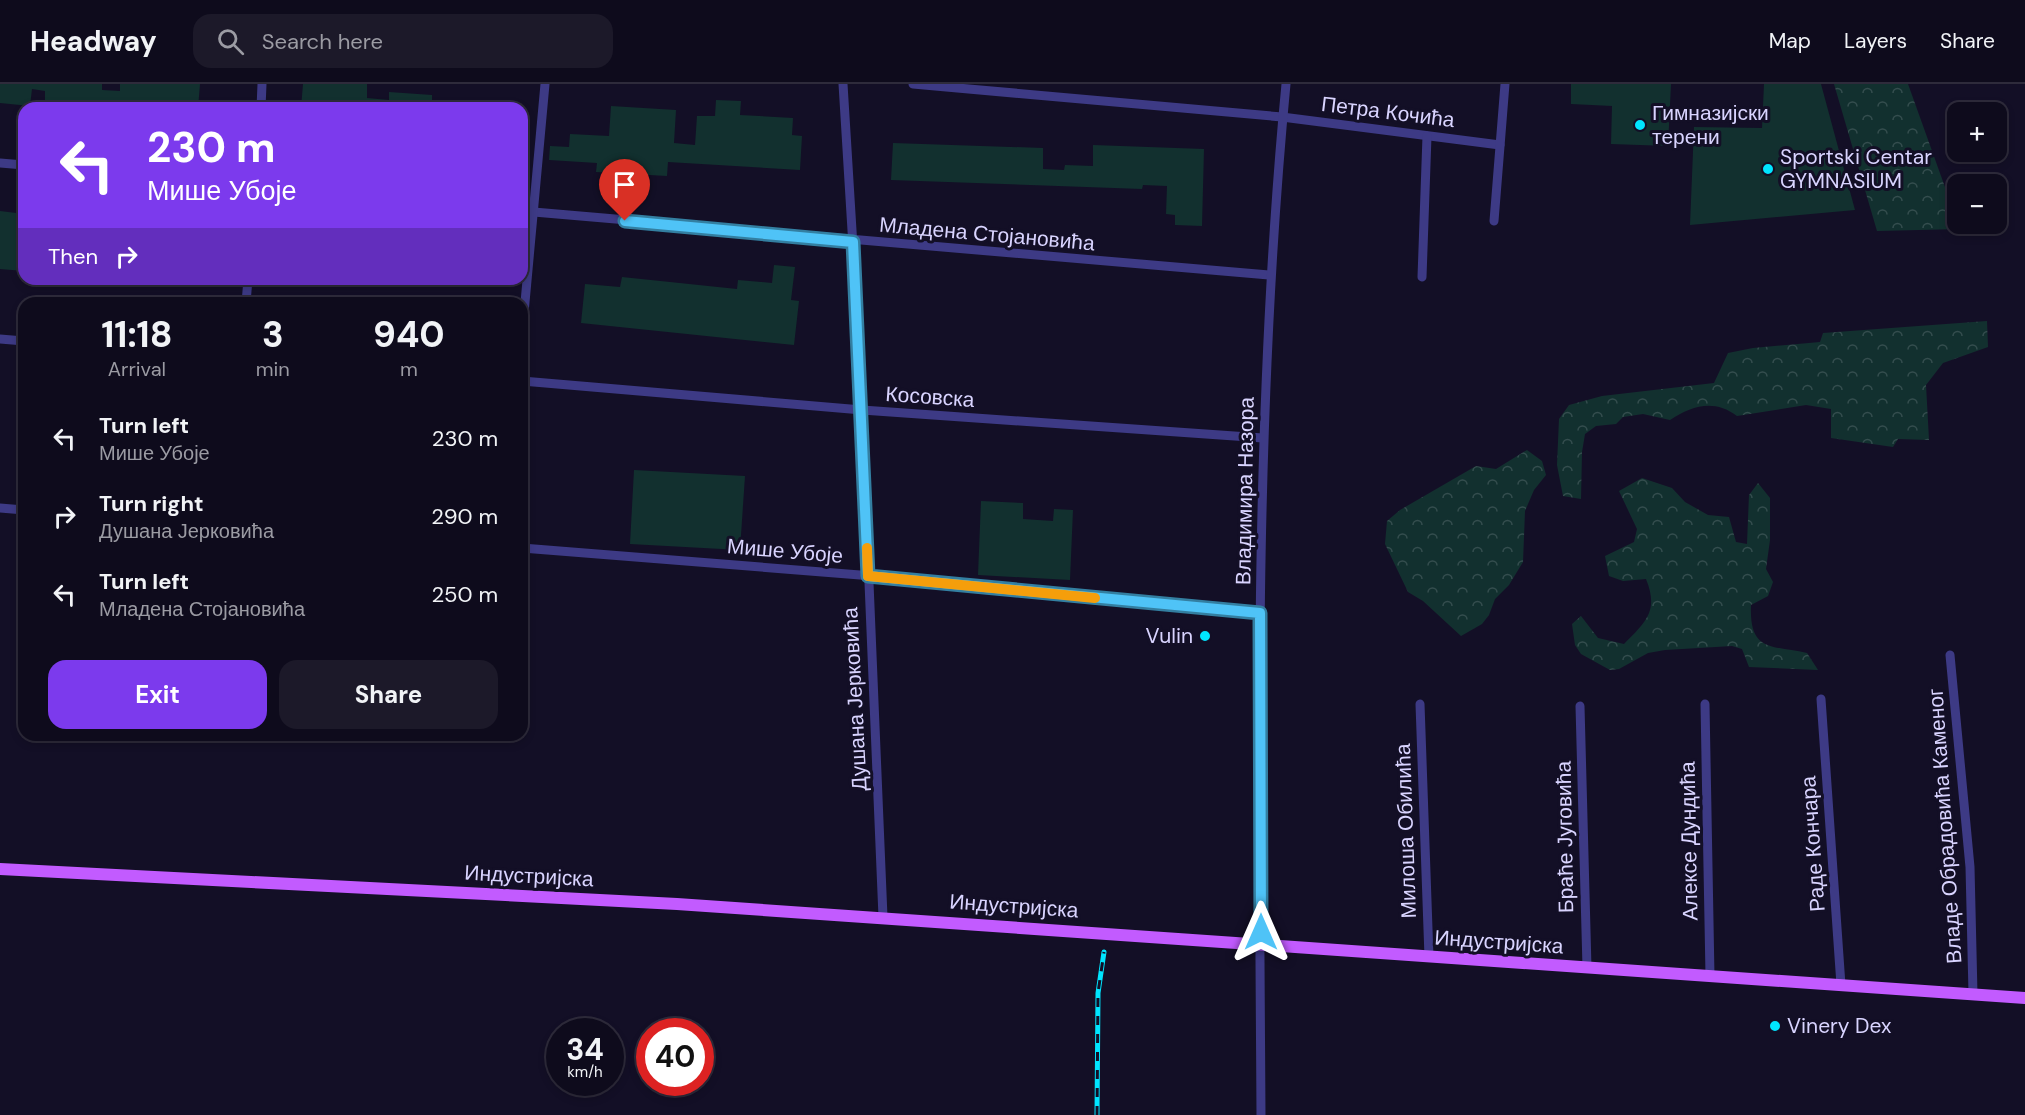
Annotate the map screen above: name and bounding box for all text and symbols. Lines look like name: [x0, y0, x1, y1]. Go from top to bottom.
search box: [193, 14, 613, 68]
text: Headway: [30, 23, 157, 60]
icon: search: [214, 25, 247, 58]
text: Search here: [262, 27, 383, 56]
text: Map: [1769, 27, 1811, 55]
text: Layers: [1844, 27, 1907, 55]
text: Share: [1940, 27, 1995, 55]
street label: Петра Кочића: [1320, 90, 1457, 134]
place label: Гимназијски терени: [1652, 99, 1769, 151]
map controls: [1947, 102, 2007, 234]
button: +: [1947, 102, 2007, 162]
marker: Гимназијски терени: [1633, 118, 1647, 132]
text: 230 m: [147, 120, 276, 175]
icon: left: [48, 126, 126, 204]
place label: Sportski Centar GYMNASIUM: [1780, 143, 1932, 195]
pin: [599, 159, 650, 221]
marker: Sportski Centar GYMNASIUM: [1761, 162, 1775, 176]
icon: arrive: [608, 168, 641, 201]
text: Мише Убоје: [147, 173, 297, 208]
button: −: [1947, 174, 2007, 234]
street label: Младена Стојановића: [878, 211, 1096, 257]
icon: right: [110, 240, 143, 273]
text: Then: [48, 242, 98, 271]
text: 11:18: [101, 311, 173, 358]
text: 3: [262, 311, 284, 358]
text: 940: [373, 311, 445, 358]
text: Arrival: [108, 356, 166, 382]
text: min: [256, 356, 290, 382]
text: m: [400, 356, 418, 382]
street label: Косовска: [885, 380, 976, 414]
street label: Владимира Назора: [1229, 396, 1261, 585]
text: Turn left: [99, 411, 189, 440]
icon: left: [48, 422, 81, 455]
text: 230 m: [432, 424, 498, 453]
text: Мише Убоје: [99, 440, 210, 466]
text: Turn right: [99, 489, 204, 518]
icon: right: [48, 500, 81, 533]
text: 290 m: [431, 502, 498, 531]
text: Душана Јерковића: [99, 518, 274, 544]
street label: Мише Убоје: [726, 532, 844, 570]
text: Turn left: [99, 567, 189, 596]
icon: left: [48, 578, 81, 611]
text: 250 m: [431, 580, 498, 609]
text: Младена Стојановића: [99, 596, 305, 622]
street label: Душана Јерковића: [836, 606, 874, 791]
place label: Vulin: [1145, 622, 1193, 650]
marker: Vulin: [1198, 629, 1212, 643]
button: Exit: [48, 660, 267, 729]
button: Share: [279, 660, 498, 729]
street label: Владе Обрадовића Каменог: [1921, 687, 1969, 965]
street label: Милоша Обилића: [1389, 743, 1423, 919]
street label: Браће Југовића: [1550, 760, 1580, 913]
street label: Алексе Дундића: [1674, 761, 1704, 921]
street label: Раде Кончара: [1794, 775, 1832, 913]
street label: Индустријска: [464, 859, 595, 893]
street label: Индустријска: [949, 888, 1080, 924]
position arrow: [1229, 900, 1293, 964]
street label: Индустријска: [1434, 924, 1565, 960]
place label: Vinery Dex: [1787, 1012, 1891, 1040]
speed limit sign: 40: [636, 1018, 714, 1096]
marker: Vinery Dex: [1768, 1019, 1782, 1033]
text: 34: [566, 1030, 604, 1069]
text: km/h: [567, 1062, 603, 1082]

